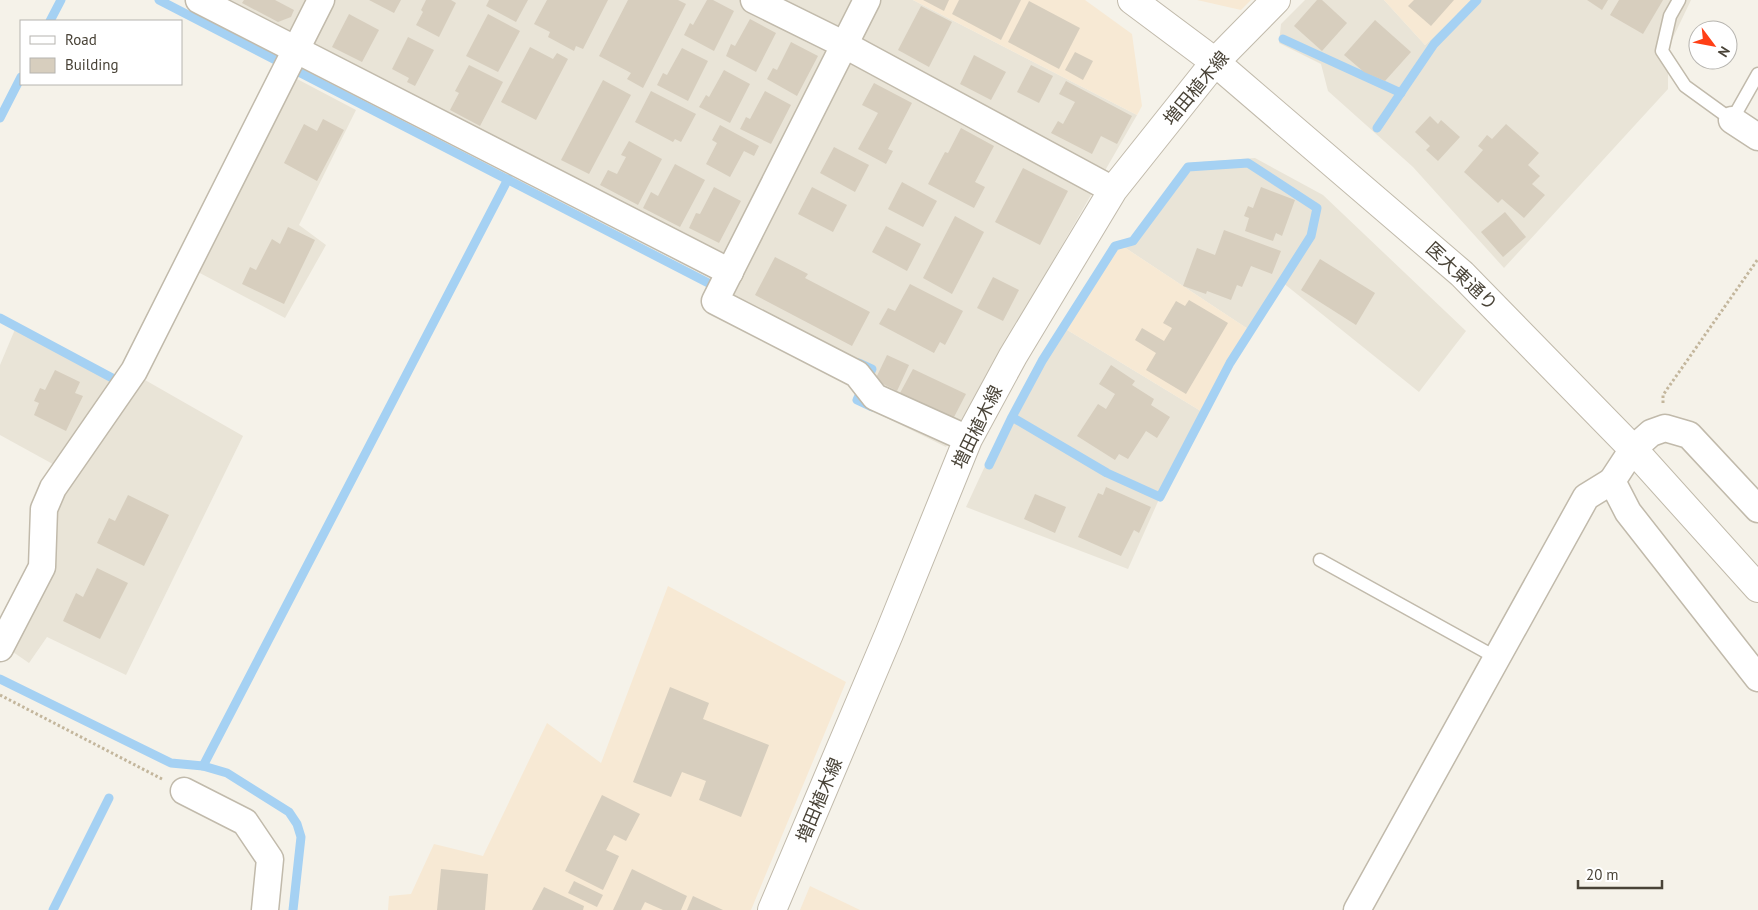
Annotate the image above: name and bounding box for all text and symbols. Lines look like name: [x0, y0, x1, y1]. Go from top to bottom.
legend: [20, 20, 182, 85]
north arrow: [1688, 20, 1738, 70]
text: Road: [65, 30, 97, 49]
text: N: [1714, 43, 1734, 61]
street label: 増田植木線: [1158, 46, 1234, 130]
text: Building: [65, 55, 119, 74]
street label: 医大東通り: [1421, 237, 1503, 315]
street label: 増田植木線: [947, 382, 1007, 472]
street label: 増田植木線: [791, 754, 847, 846]
scale bar: [1578, 858, 1662, 890]
text: 20 m: [1586, 865, 1619, 884]

